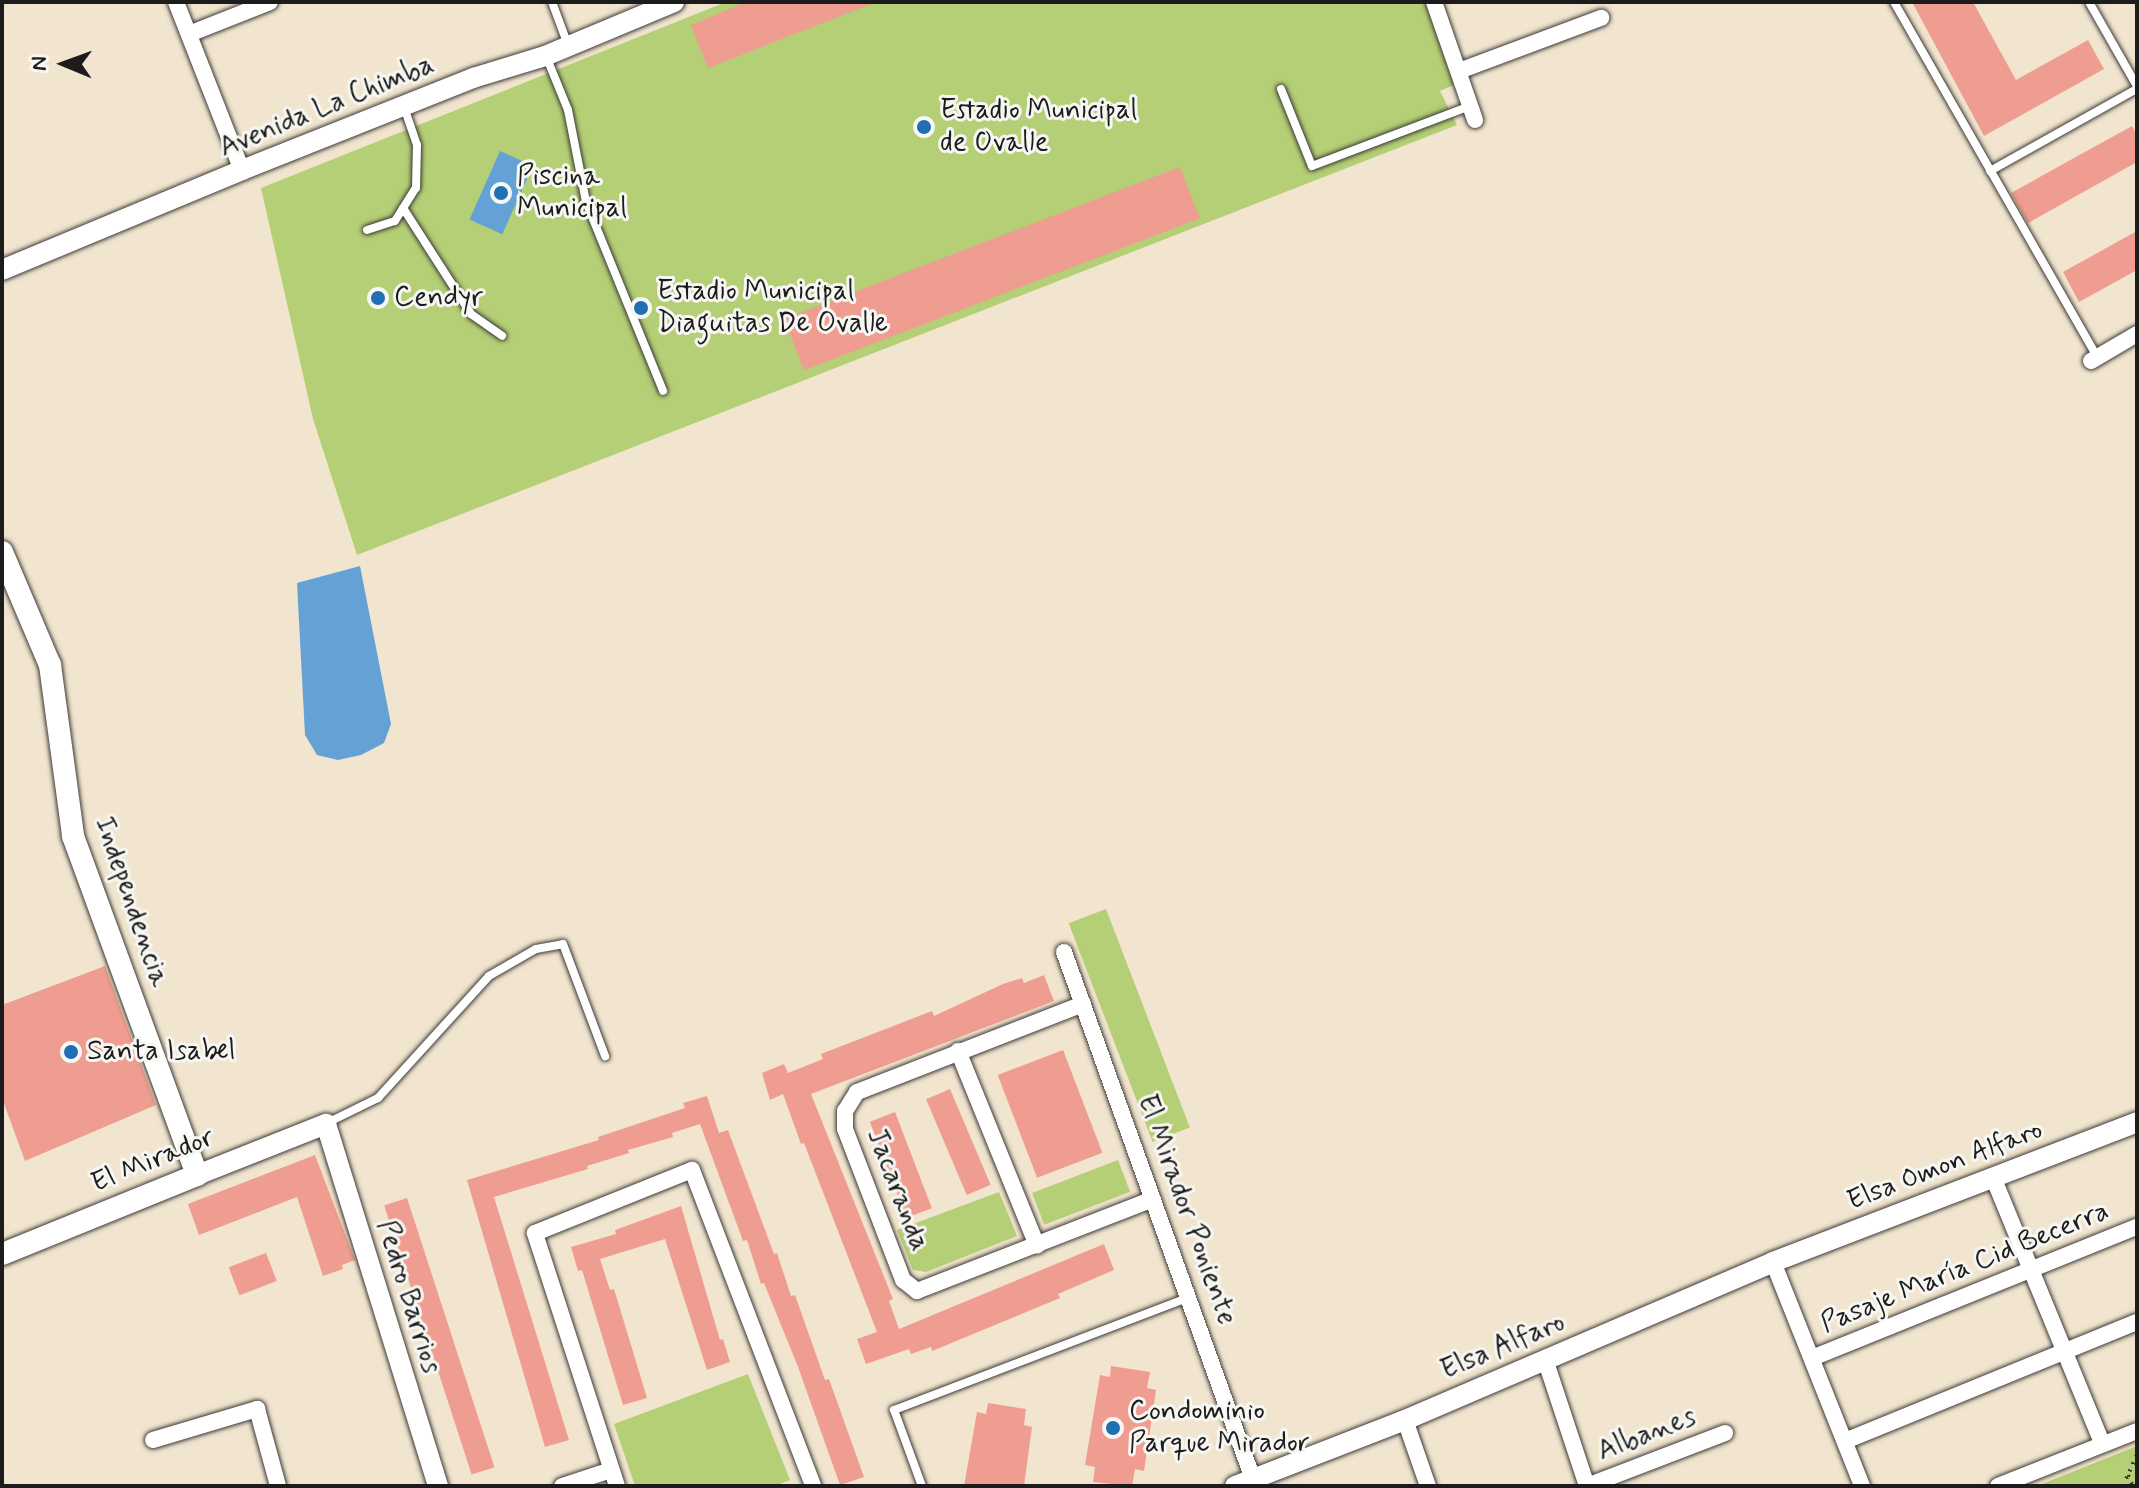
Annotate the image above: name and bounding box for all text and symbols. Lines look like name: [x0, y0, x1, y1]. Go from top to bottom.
north arrow: [24, 24, 104, 104]
street label: Avenida La Chimba: [210, 47, 444, 167]
text: N: [26, 56, 54, 71]
place label: Estadio Municipal de Ovalle: [940, 94, 1137, 160]
marker: Estadio Municipal de Ovalle: [915, 118, 933, 136]
place label: Piscina Municipal: [517, 160, 627, 226]
marker: Piscina Municipal: [492, 184, 510, 202]
place label: Estadio Municipal Diaguitas De Ovalle: [657, 275, 888, 341]
place label: Cendyr: [394, 281, 483, 315]
marker: Cendyr: [369, 289, 387, 307]
marker: Estadio Municipal Diaguitas De Ovalle: [632, 299, 650, 317]
street label: Independencia: [86, 813, 176, 991]
place label: Santa Isabel: [87, 1035, 240, 1069]
marker: Santa Isabel: [62, 1043, 80, 1061]
street label: El Mirador Poniente: [1129, 1090, 1243, 1330]
street label: Elsa Omon Alfaro: [1843, 1113, 2047, 1219]
street label: El Mirador: [90, 1122, 216, 1200]
street label: Jacaranda: [858, 1124, 936, 1256]
street label: Pasaje María Cid Becerra: [1815, 1194, 2115, 1342]
street label: Pedro Barrios: [369, 1216, 447, 1378]
street label: Elsa Alfaro: [1436, 1306, 1570, 1388]
place label: Condominio Parque Mirador: [1129, 1395, 1310, 1461]
street label: Albanes: [1593, 1401, 1701, 1469]
marker: Condominio Parque Mirador: [1104, 1419, 1122, 1437]

